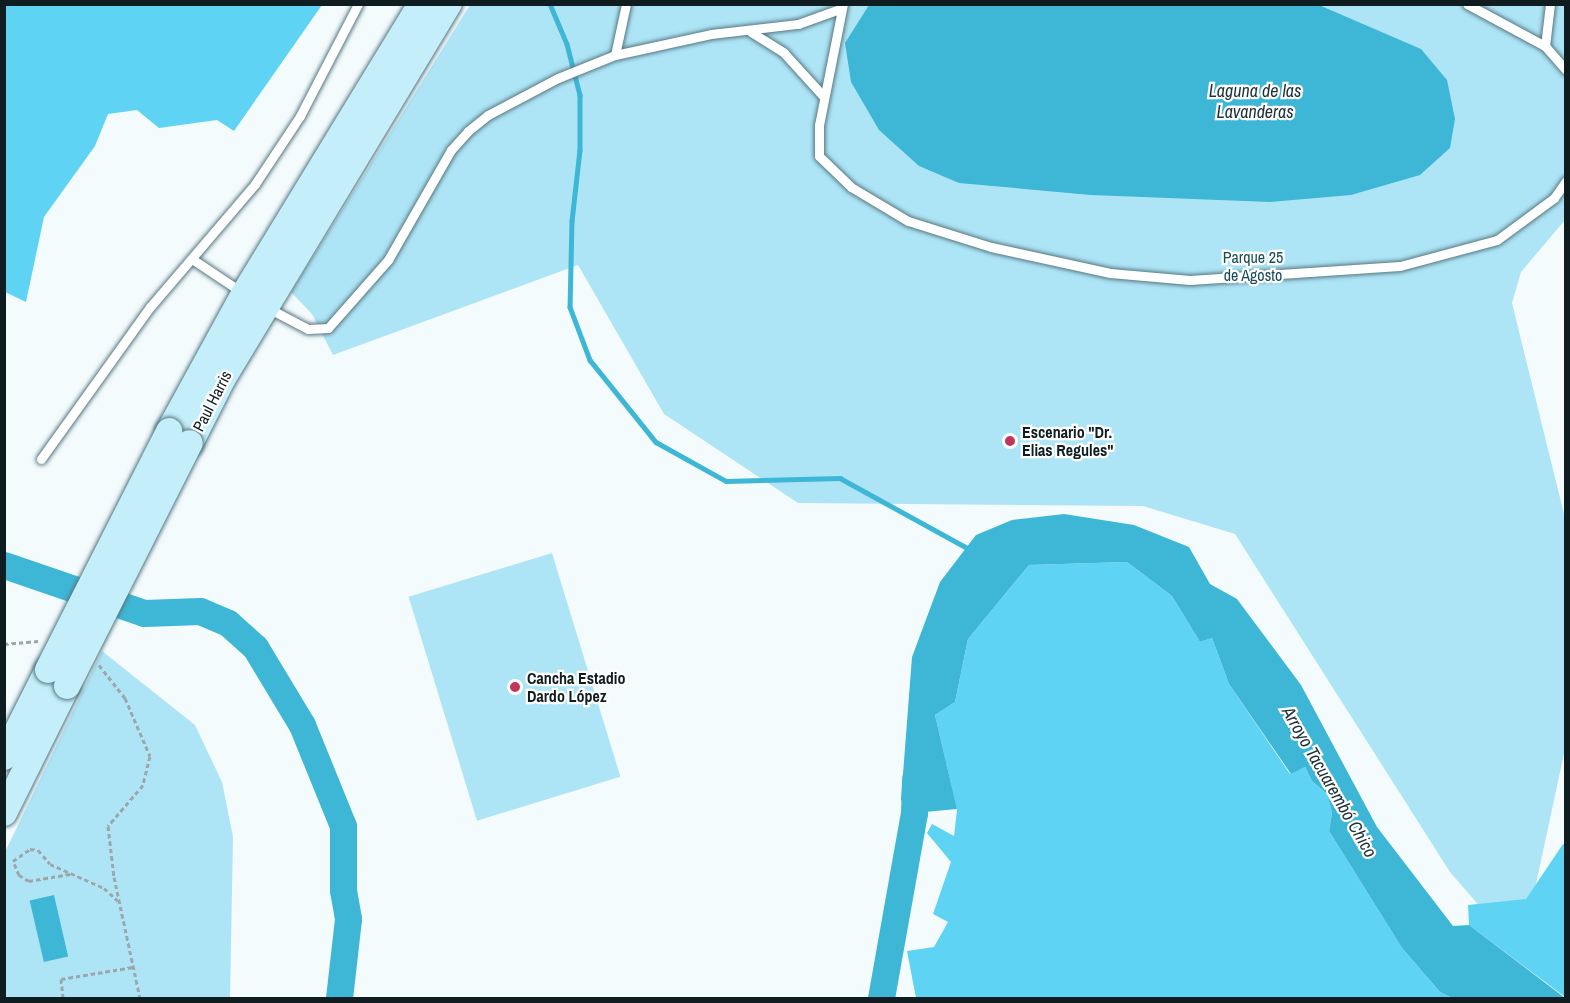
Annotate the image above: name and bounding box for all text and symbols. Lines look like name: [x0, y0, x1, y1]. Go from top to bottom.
water label: Laguna de las Lavanderas: [1209, 81, 1301, 124]
park label: Parque 25 de Agosto: [1223, 247, 1283, 285]
street label: Paul Harris: [189, 367, 235, 435]
place label: Escenario "Dr. Elias Regules": [1022, 422, 1114, 460]
marker: Escenario "Dr. Elias Regules": [1003, 434, 1017, 448]
place label: Cancha Estadio Dardo López: [527, 668, 625, 706]
marker: Cancha Estadio Dardo López: [508, 680, 522, 694]
water label: Arroyo Tacuarembó Chico: [1277, 703, 1381, 861]

